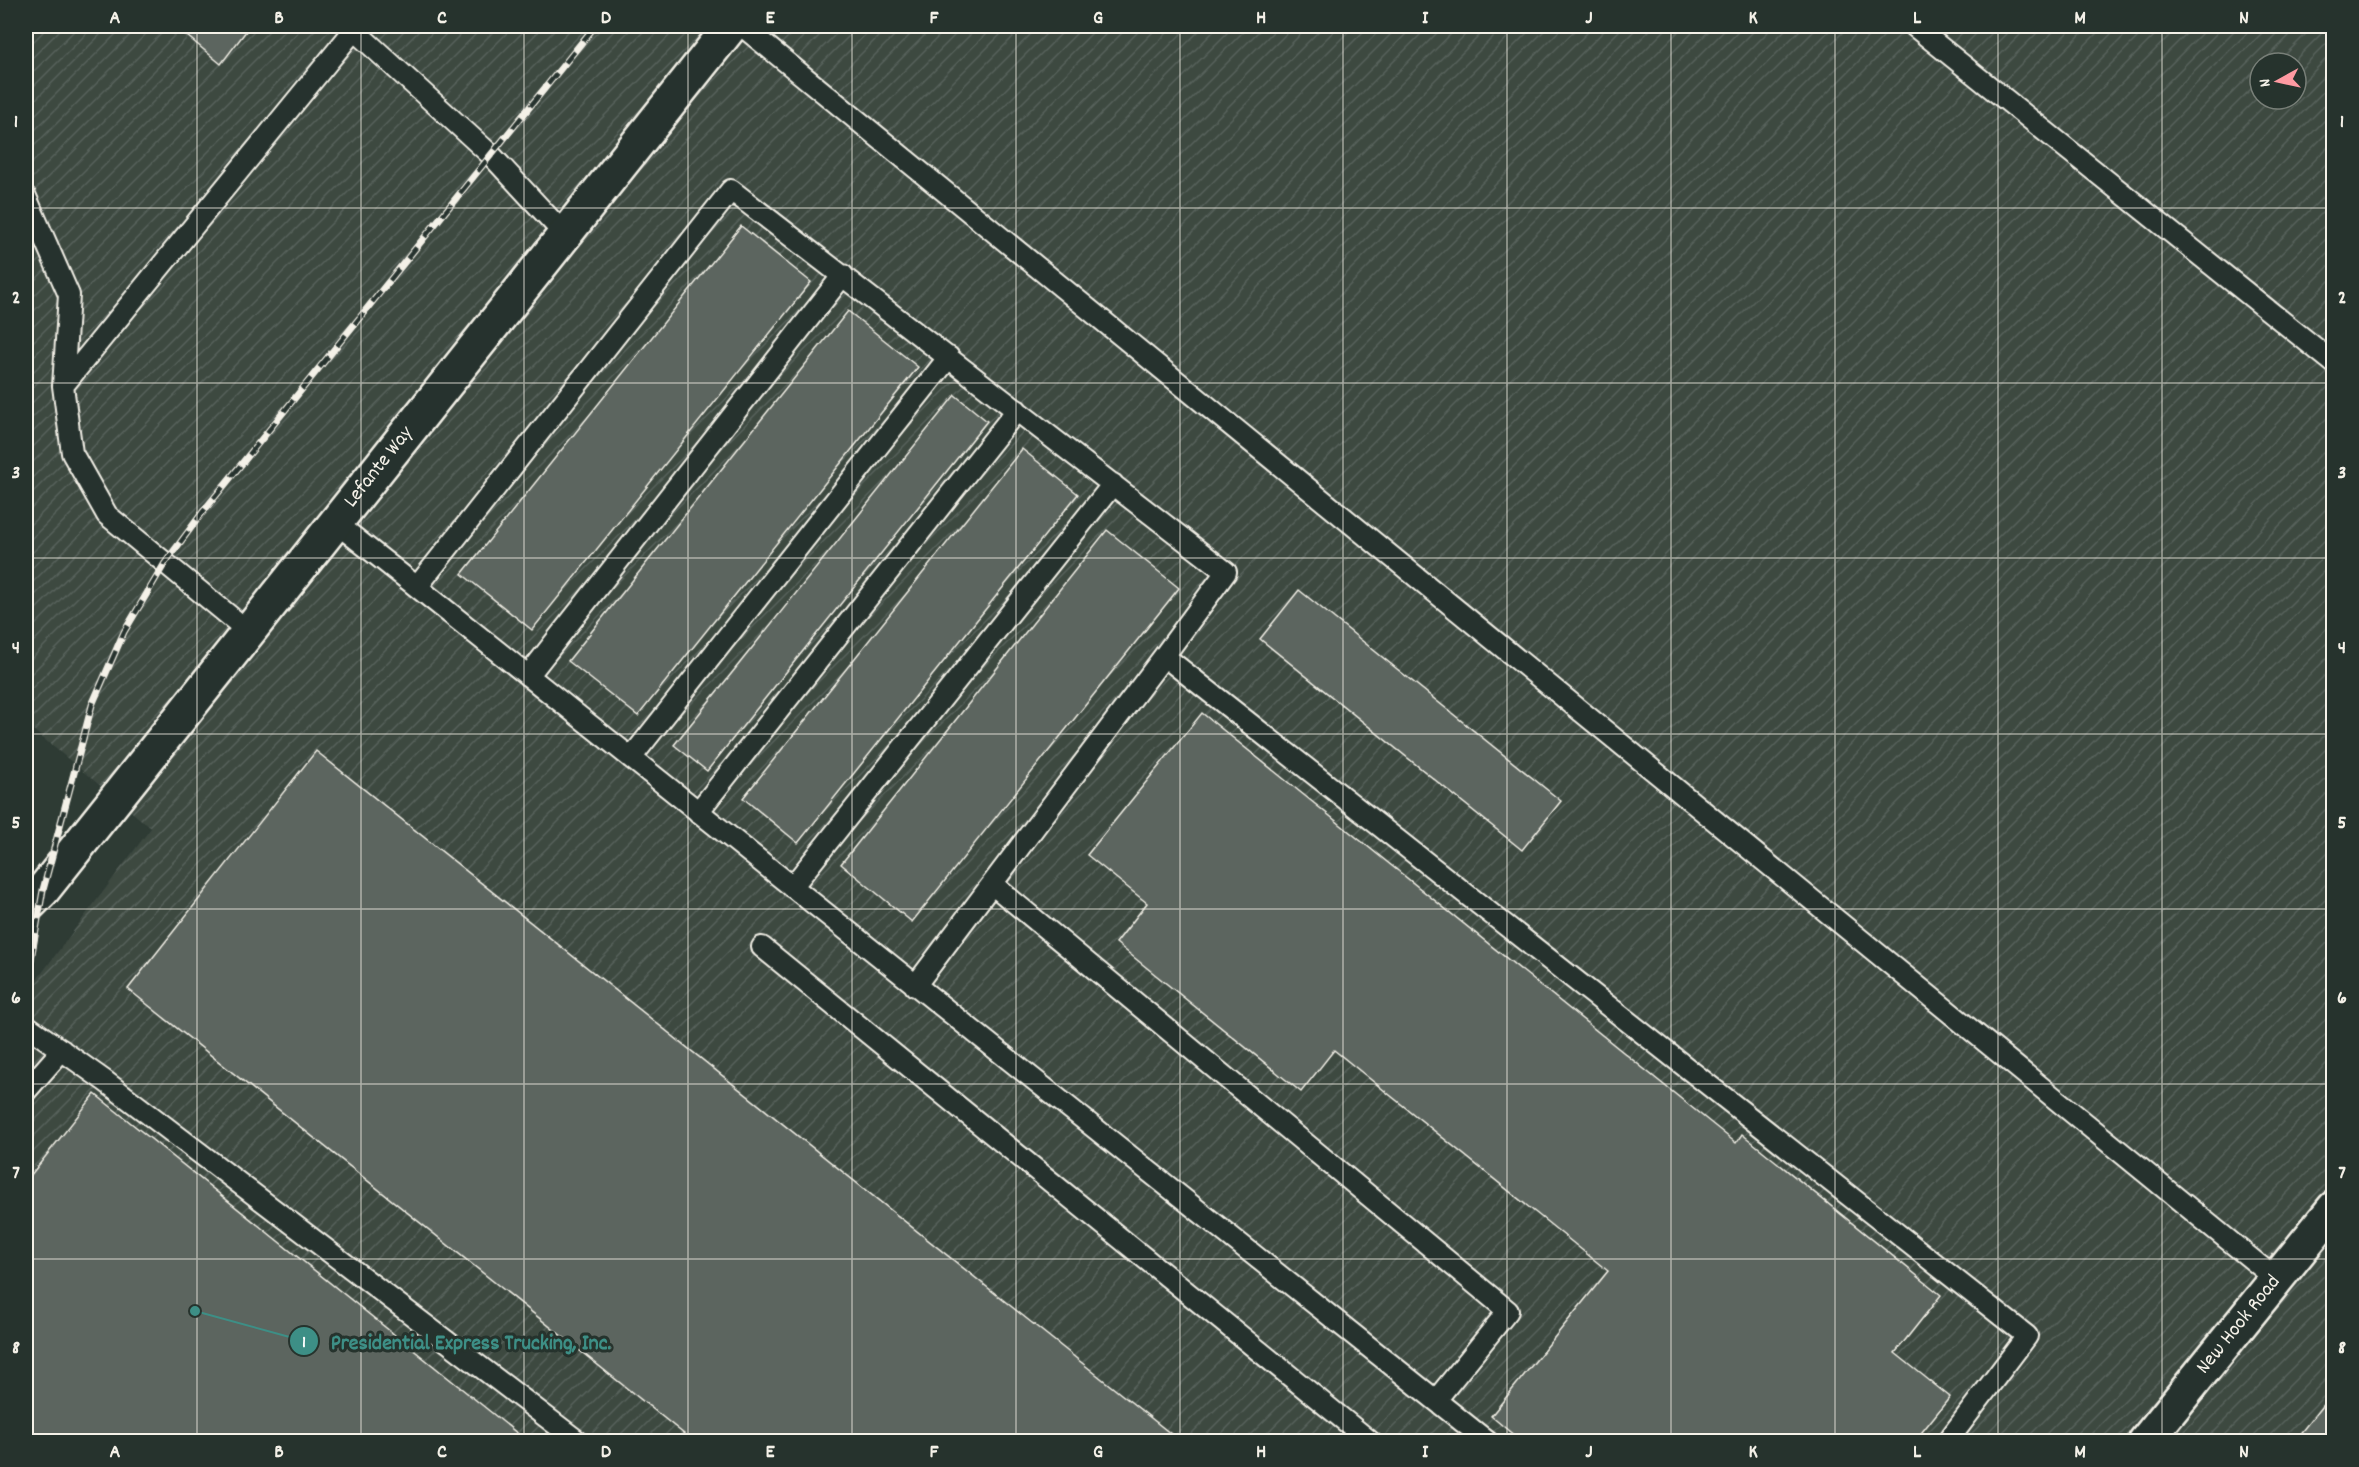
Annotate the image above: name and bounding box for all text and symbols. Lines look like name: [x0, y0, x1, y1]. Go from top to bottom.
text: A: [110, 5, 121, 33]
text: B: [274, 5, 284, 33]
text: C: [437, 5, 447, 33]
text: D: [601, 5, 612, 33]
text: E: [765, 5, 775, 33]
text: F: [930, 5, 940, 33]
text: G: [1093, 5, 1103, 33]
text: H: [1256, 5, 1266, 33]
text: I: [1422, 5, 1429, 33]
text: J: [1585, 5, 1593, 33]
text: K: [1748, 5, 1758, 33]
text: L: [1913, 5, 1922, 33]
text: M: [2074, 5, 2086, 33]
text: N: [2239, 5, 2249, 33]
north arrow: [2248, 51, 2308, 111]
text: N: [2254, 77, 2278, 88]
text: 1: [14, 109, 18, 137]
text: 1: [2340, 109, 2344, 137]
text: 2: [12, 285, 20, 313]
text: 2: [2338, 285, 2346, 313]
street label: Lefante Way: [337, 420, 422, 515]
text: 3: [12, 460, 20, 488]
text: 3: [2338, 460, 2346, 488]
text: 4: [12, 635, 20, 663]
text: 4: [2338, 635, 2346, 663]
text: 5: [11, 810, 21, 838]
text: 5: [2337, 810, 2347, 838]
text: 6: [11, 985, 21, 1013]
text: 6: [2337, 985, 2347, 1013]
text: 7: [12, 1160, 20, 1188]
text: 7: [2338, 1160, 2346, 1188]
street label: New Hook Road: [2190, 1269, 2289, 1381]
callout: Presidential Express Trucking, Inc.: [289, 1321, 623, 1361]
text: Presidential Express Trucking, Inc.: [331, 1329, 612, 1360]
text: 1: [302, 1331, 306, 1356]
text: 8: [12, 1335, 20, 1363]
text: 8: [2338, 1335, 2346, 1363]
text: A: [110, 1439, 121, 1467]
text: B: [274, 1439, 284, 1467]
text: C: [437, 1439, 447, 1467]
text: D: [601, 1439, 612, 1467]
text: E: [765, 1439, 775, 1467]
text: F: [930, 1439, 940, 1467]
text: G: [1093, 1439, 1103, 1467]
text: H: [1256, 1439, 1266, 1467]
text: I: [1422, 1439, 1429, 1467]
text: J: [1585, 1439, 1593, 1467]
text: K: [1748, 1439, 1758, 1467]
text: L: [1913, 1439, 1922, 1467]
text: M: [2074, 1439, 2086, 1467]
text: N: [2239, 1439, 2249, 1467]

